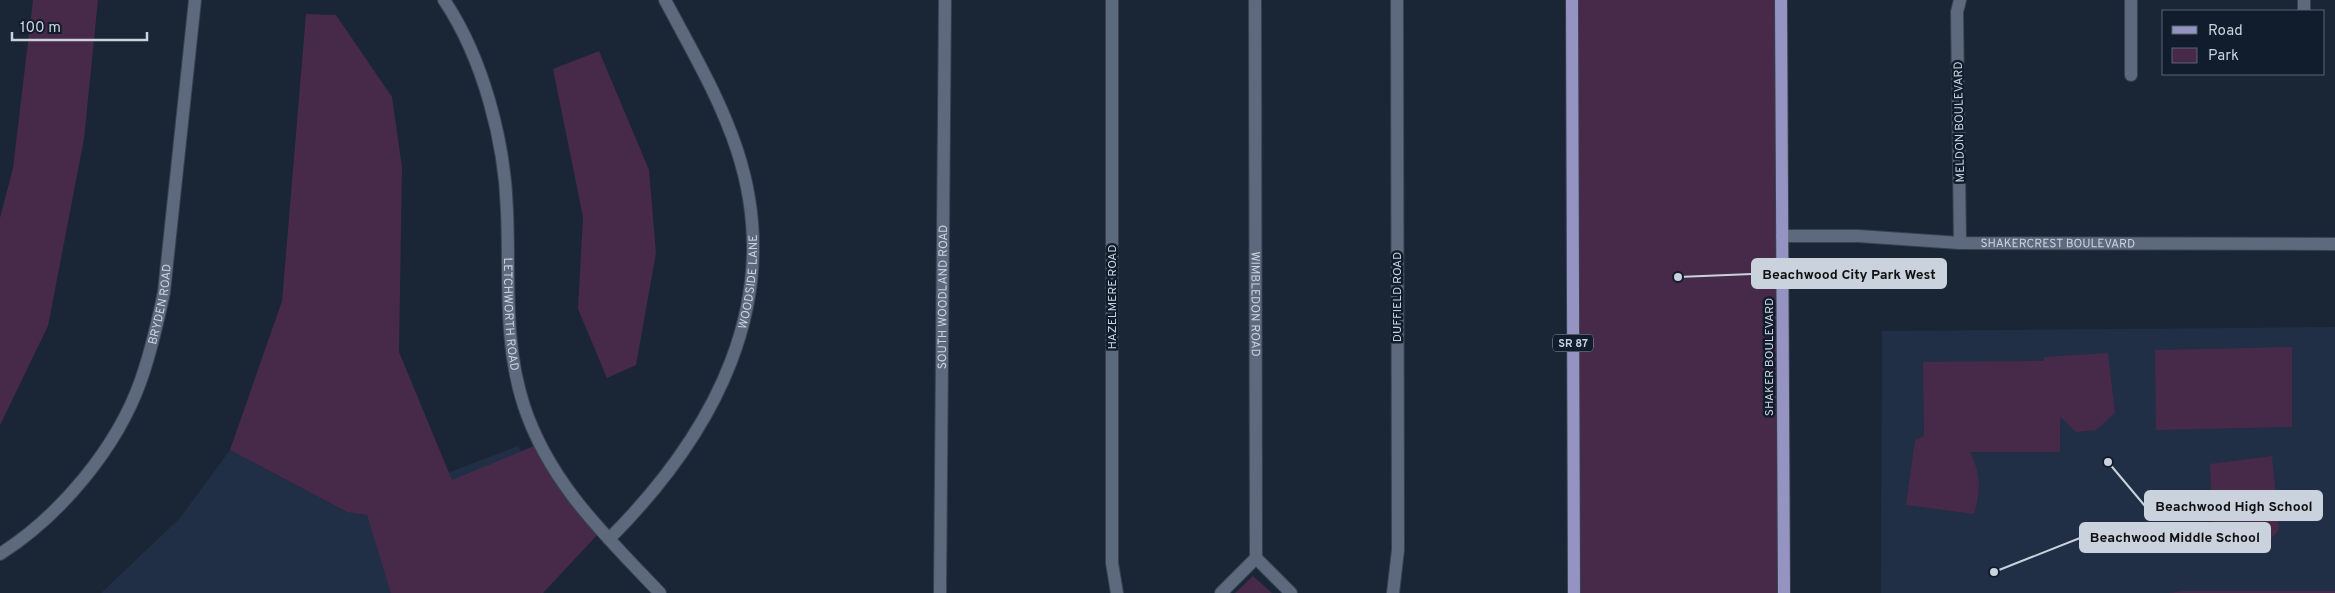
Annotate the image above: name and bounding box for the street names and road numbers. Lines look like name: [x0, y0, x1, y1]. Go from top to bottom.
street label: MELDON BOULEVARD: [1951, 61, 1969, 183]
street label: SOUTH WOODLAND ROAD: [935, 225, 952, 369]
street label: WOODSIDE LANE: [735, 234, 762, 331]
street label: SHAKERCREST BOULEVARD: [1980, 236, 2135, 252]
street label: HAZELMERE ROAD: [1105, 245, 1121, 349]
street label: WIMBLEDON ROAD: [1246, 251, 1263, 357]
street label: DUFFIELD ROAD: [1390, 252, 1406, 342]
street label: LETCHWORTH ROAD: [499, 257, 522, 372]
street label: BRYDEN ROAD: [145, 263, 176, 347]
street label: SHAKER BOULEVARD: [1762, 298, 1778, 416]
road number: SR 87: [1553, 334, 1593, 352]

